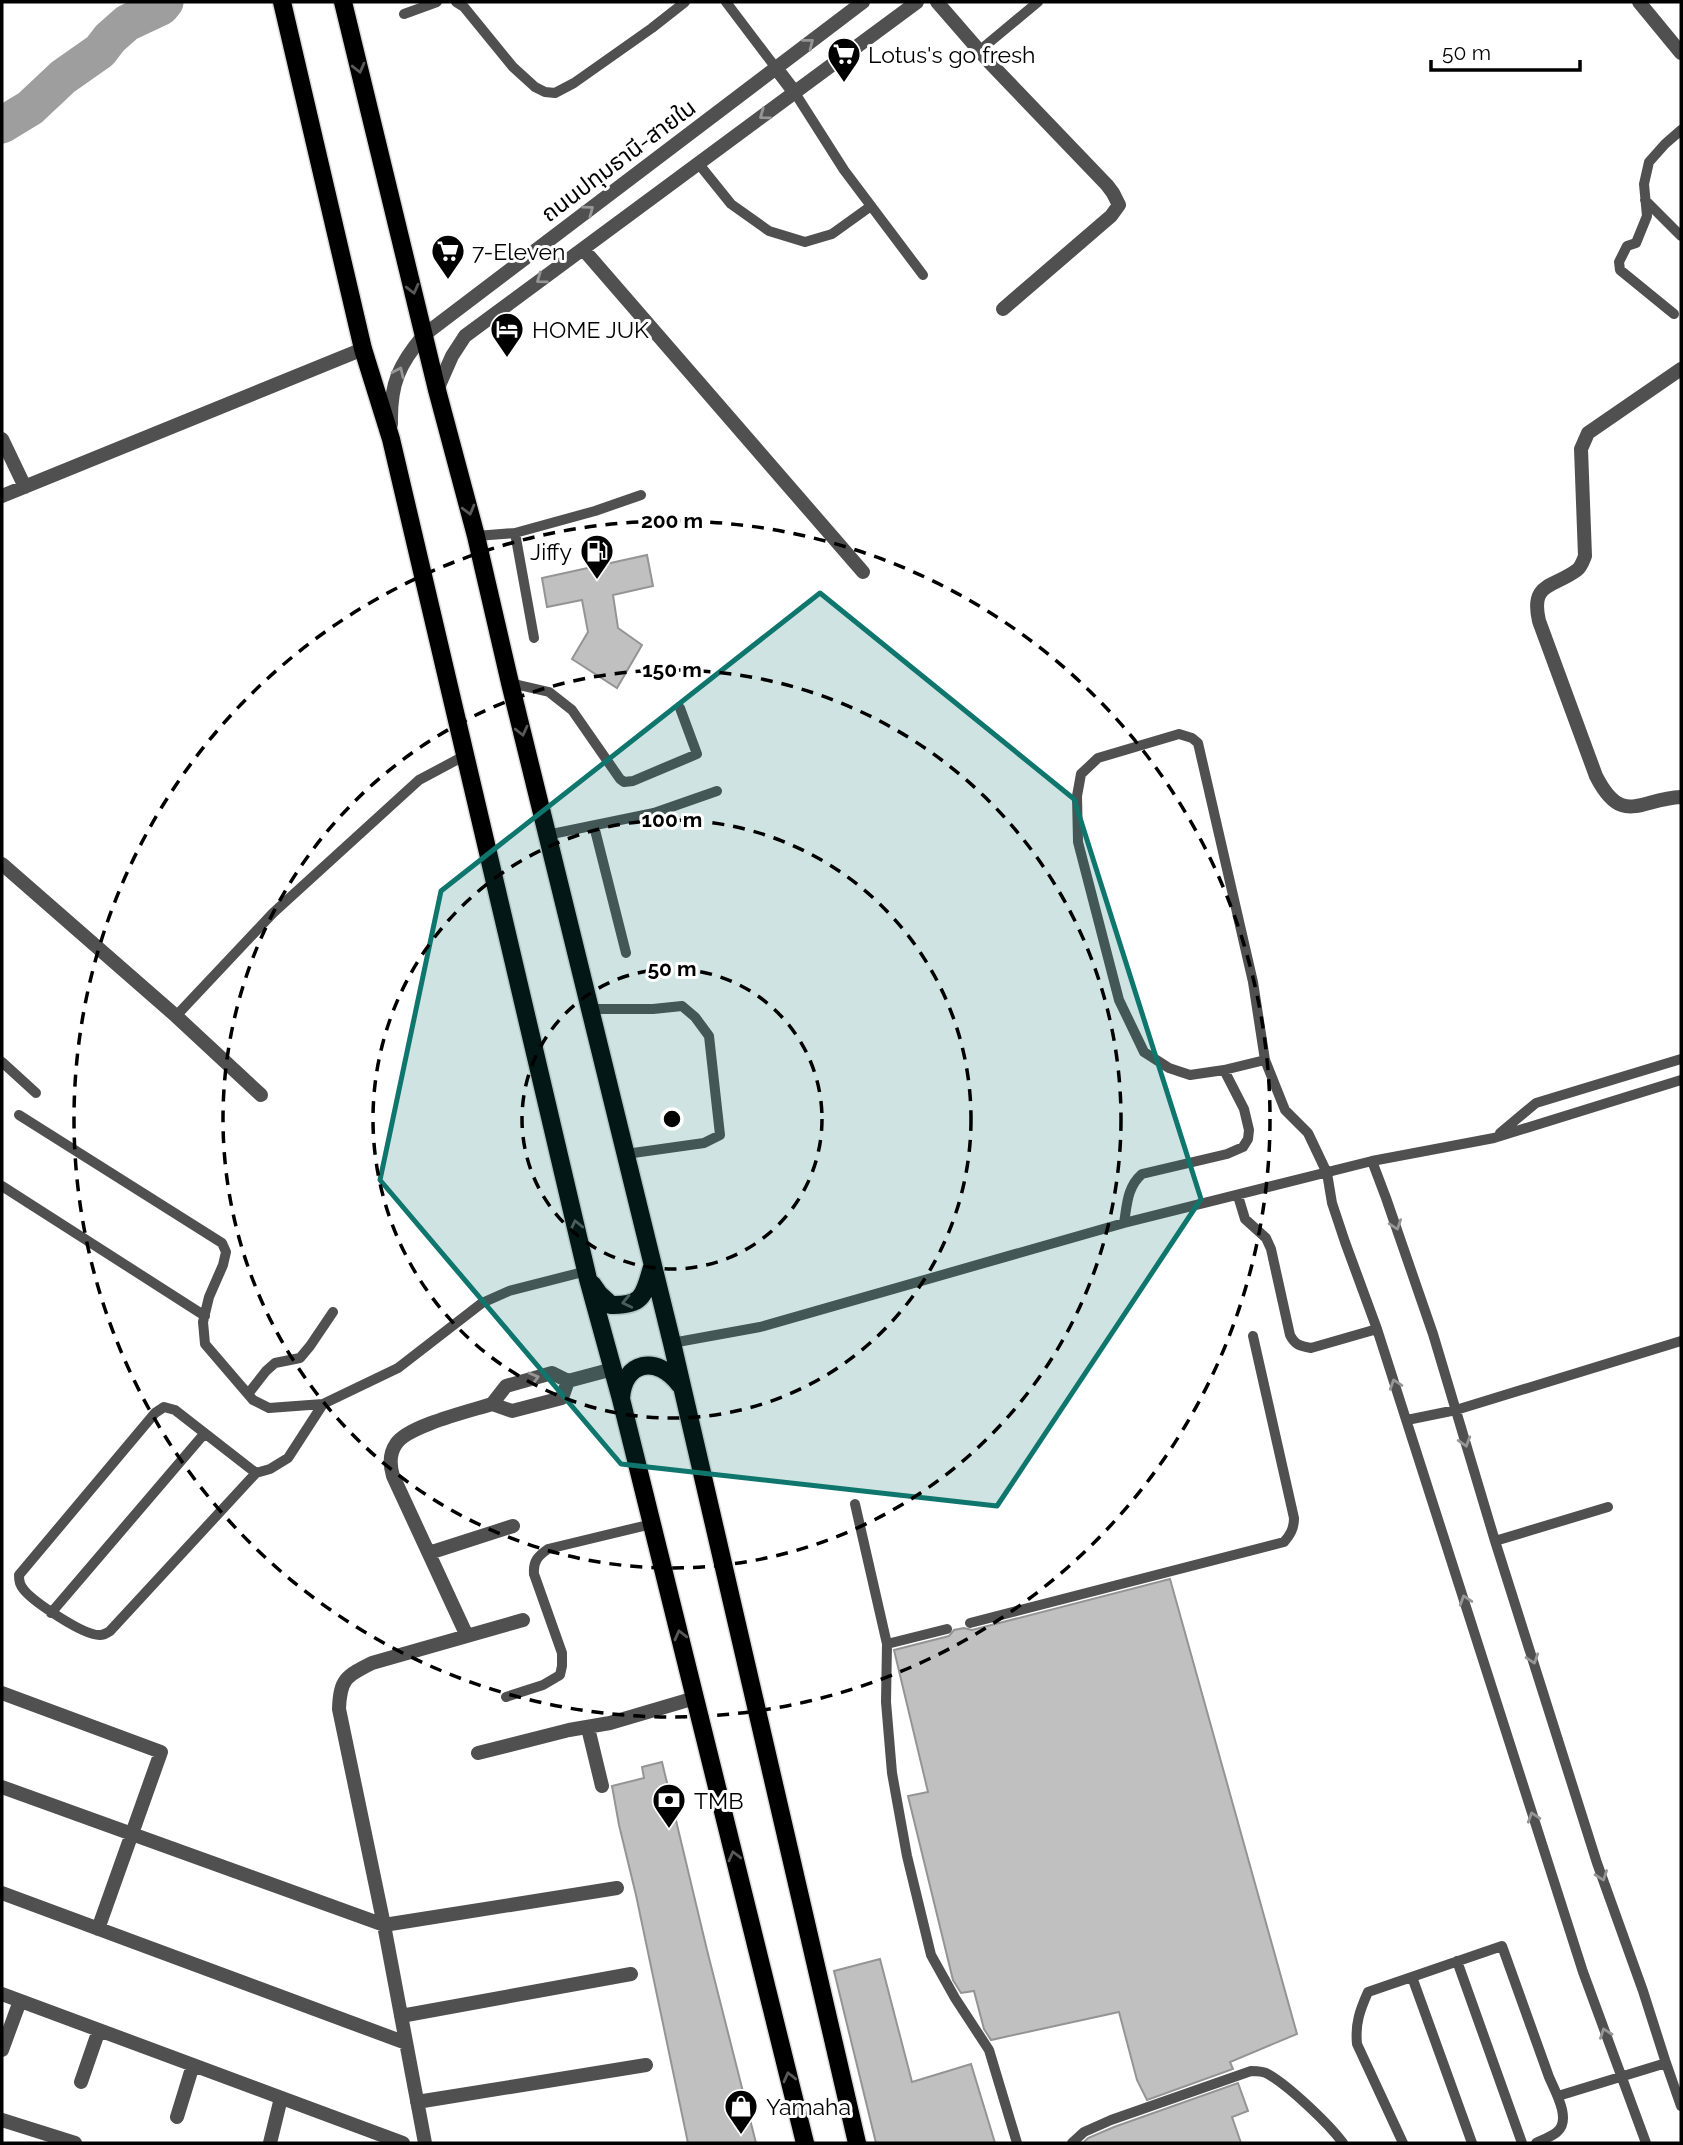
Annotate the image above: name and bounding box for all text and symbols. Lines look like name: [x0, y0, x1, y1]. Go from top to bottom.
scale bar: [1431, 28, 1580, 72]
supermarket icon: Lotus's go fresh: [825, 35, 863, 84]
one-way arrow: [801, 39, 814, 52]
text: 50 m: [1442, 40, 1491, 65]
place label: Lotus's go fresh: [868, 41, 1035, 68]
one-way arrow: [351, 62, 366, 74]
street label: ถนนปทุมธานี-สายใน: [535, 93, 701, 228]
one-way arrow: [759, 107, 772, 120]
one-way arrow: [581, 206, 593, 219]
supermarket icon: 7-Eleven: [429, 232, 467, 281]
place label: 7-Eleven: [472, 238, 566, 265]
one-way arrow: [537, 271, 549, 284]
one-way arrow: [405, 283, 419, 295]
hotel icon: HOME JUK: [488, 310, 526, 359]
place label: HOME JUK: [532, 316, 649, 343]
one-way arrow: [391, 367, 405, 379]
one-way arrow: [461, 504, 475, 516]
text: 200 m: [641, 508, 703, 533]
fuel station icon: Jiffy: [578, 532, 616, 581]
place label: Jiffy: [530, 538, 572, 565]
text: 150 m: [642, 657, 702, 682]
one-way arrow: [514, 725, 528, 737]
text: 100 m: [642, 807, 702, 832]
text: 50 m: [647, 956, 697, 981]
centre of rings: [660, 1107, 684, 1131]
one-way arrow: [570, 1219, 585, 1231]
one-way arrow: [1388, 1219, 1402, 1231]
one-way arrow: [622, 1294, 634, 1309]
one-way arrow: [527, 1372, 539, 1386]
one-way arrow: [1389, 1378, 1403, 1391]
one-way arrow: [1457, 1436, 1472, 1448]
one-way arrow: [1459, 1595, 1473, 1607]
one-way arrow: [674, 1629, 688, 1641]
one-way arrow: [1524, 1653, 1539, 1665]
bank icon: TMB: [650, 1781, 688, 1830]
place label: TMB: [694, 1787, 744, 1814]
one-way arrow: [1527, 1812, 1542, 1824]
one-way arrow: [728, 1850, 742, 1862]
one-way arrow: [1594, 1869, 1608, 1881]
one-way arrow: [1599, 2028, 1613, 2040]
one-way arrow: [783, 2071, 797, 2083]
shop icon: Yamaha: [722, 2087, 760, 2136]
place label: Yamaha: [766, 2093, 851, 2120]

